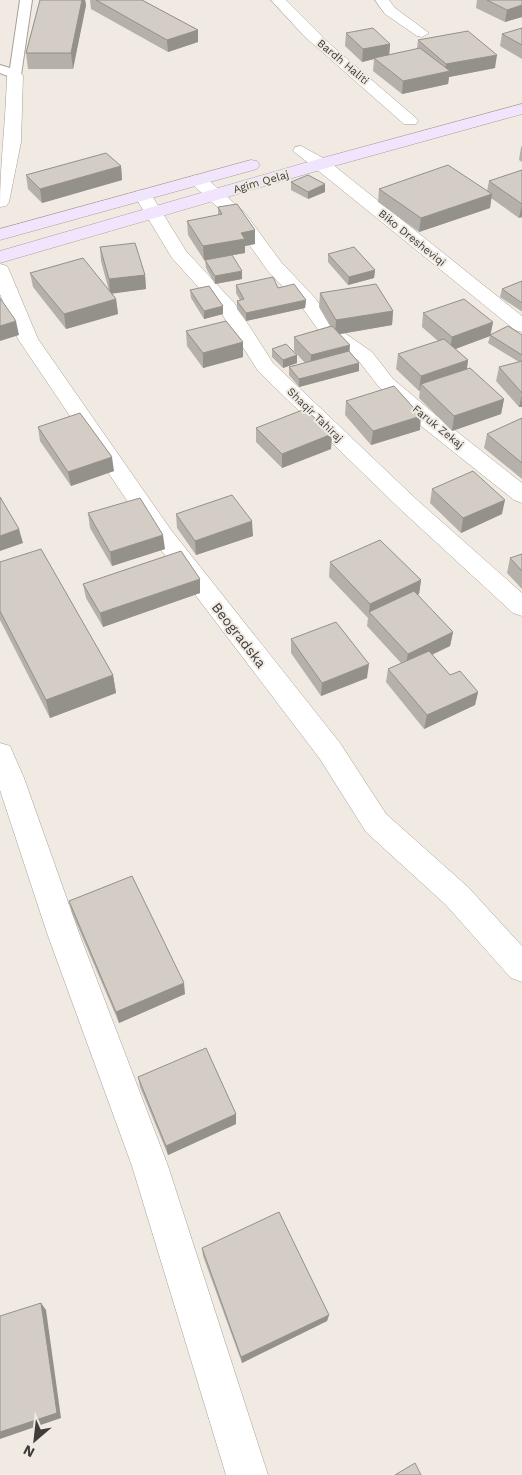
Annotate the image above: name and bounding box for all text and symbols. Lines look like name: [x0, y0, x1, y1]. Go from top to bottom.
street label: Bardh Haliti: [315, 37, 371, 87]
street label: Agim Qelaj: [232, 168, 290, 196]
street label: Biko Dresheviqi: [376, 207, 448, 269]
street label: Shaqir Tahiraj: [284, 385, 346, 445]
street label: Faruk Zekaj: [410, 403, 466, 452]
street label: Beogradska: [209, 599, 269, 671]
north arrow: [10, 1415, 60, 1465]
text: N: [21, 1442, 37, 1461]

